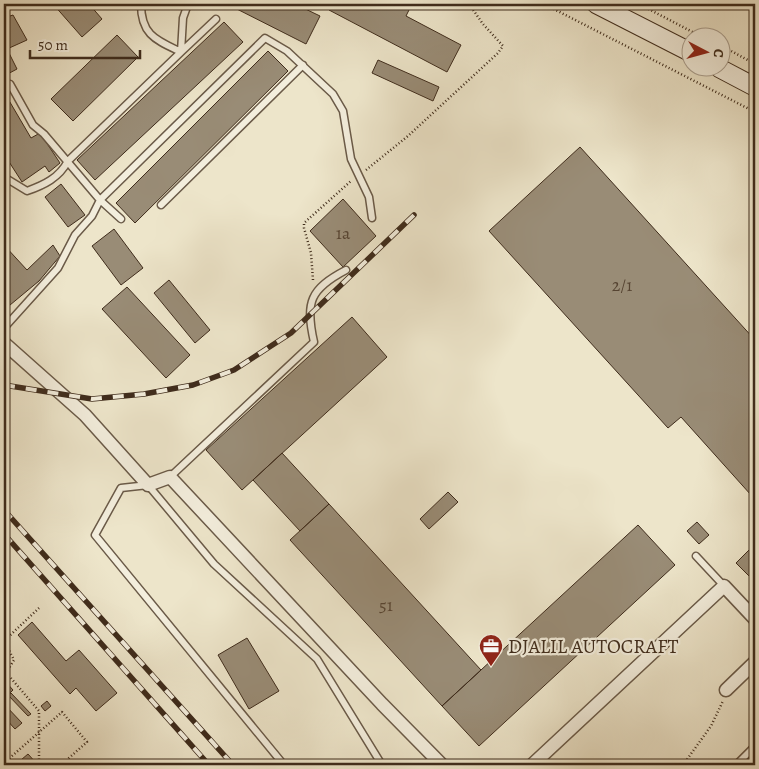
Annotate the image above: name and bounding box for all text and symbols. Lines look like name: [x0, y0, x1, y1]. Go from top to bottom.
scale bar: [30, 28, 140, 60]
north arrow: [682, 28, 732, 78]
text: 50 m: [38, 35, 68, 55]
text: С: [708, 48, 728, 59]
house number: 1а: [336, 221, 351, 245]
house number: 2/1: [612, 273, 632, 297]
house number: 51: [379, 593, 393, 617]
office icon: DJALIL AUTOCRAFT: [478, 633, 504, 667]
place label: DJALIL AUTOCRAFT: [508, 633, 678, 660]

